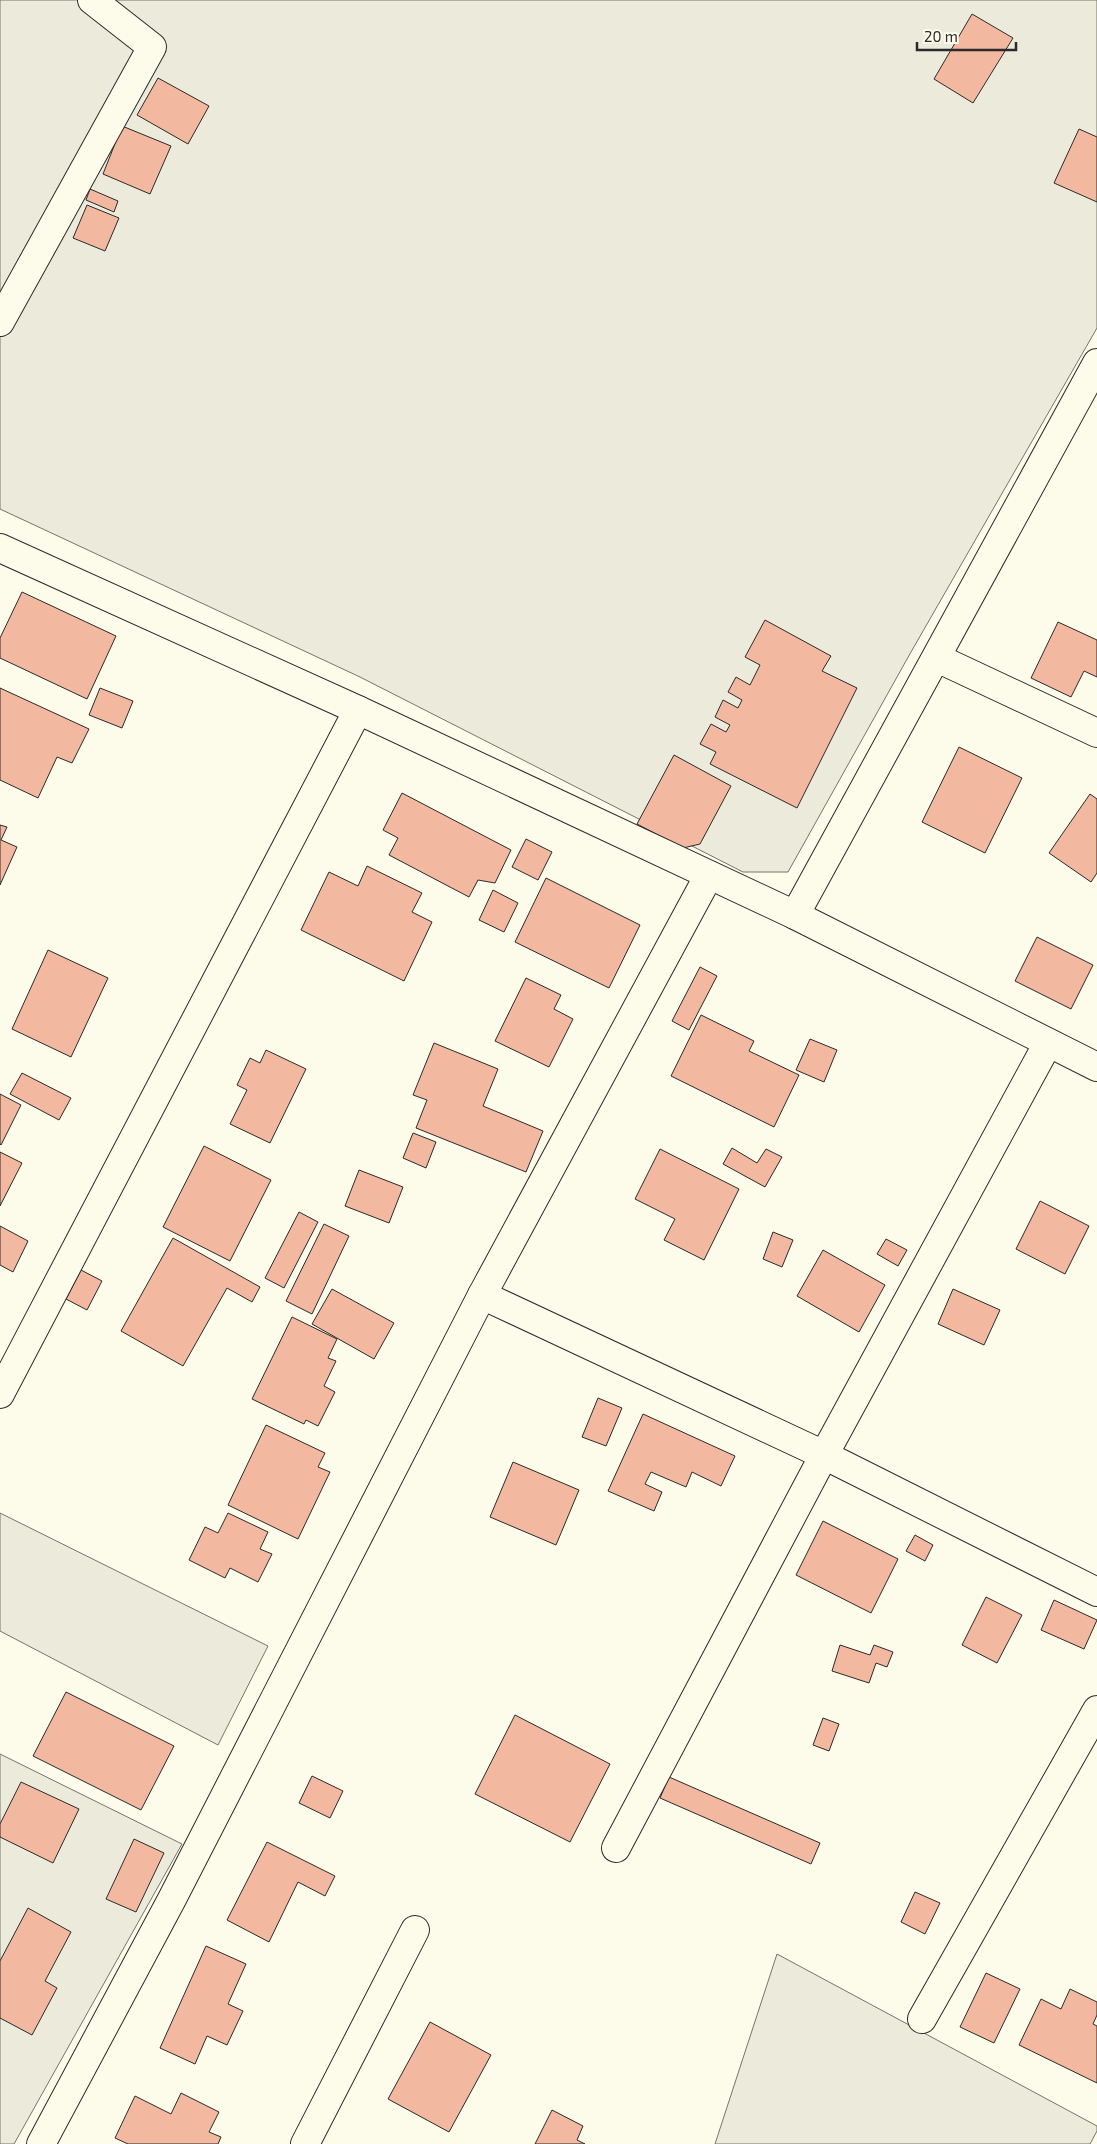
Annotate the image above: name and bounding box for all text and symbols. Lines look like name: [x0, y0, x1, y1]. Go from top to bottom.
scale bar: [917, 20, 1016, 52]
text: 20 m: [924, 27, 958, 45]

